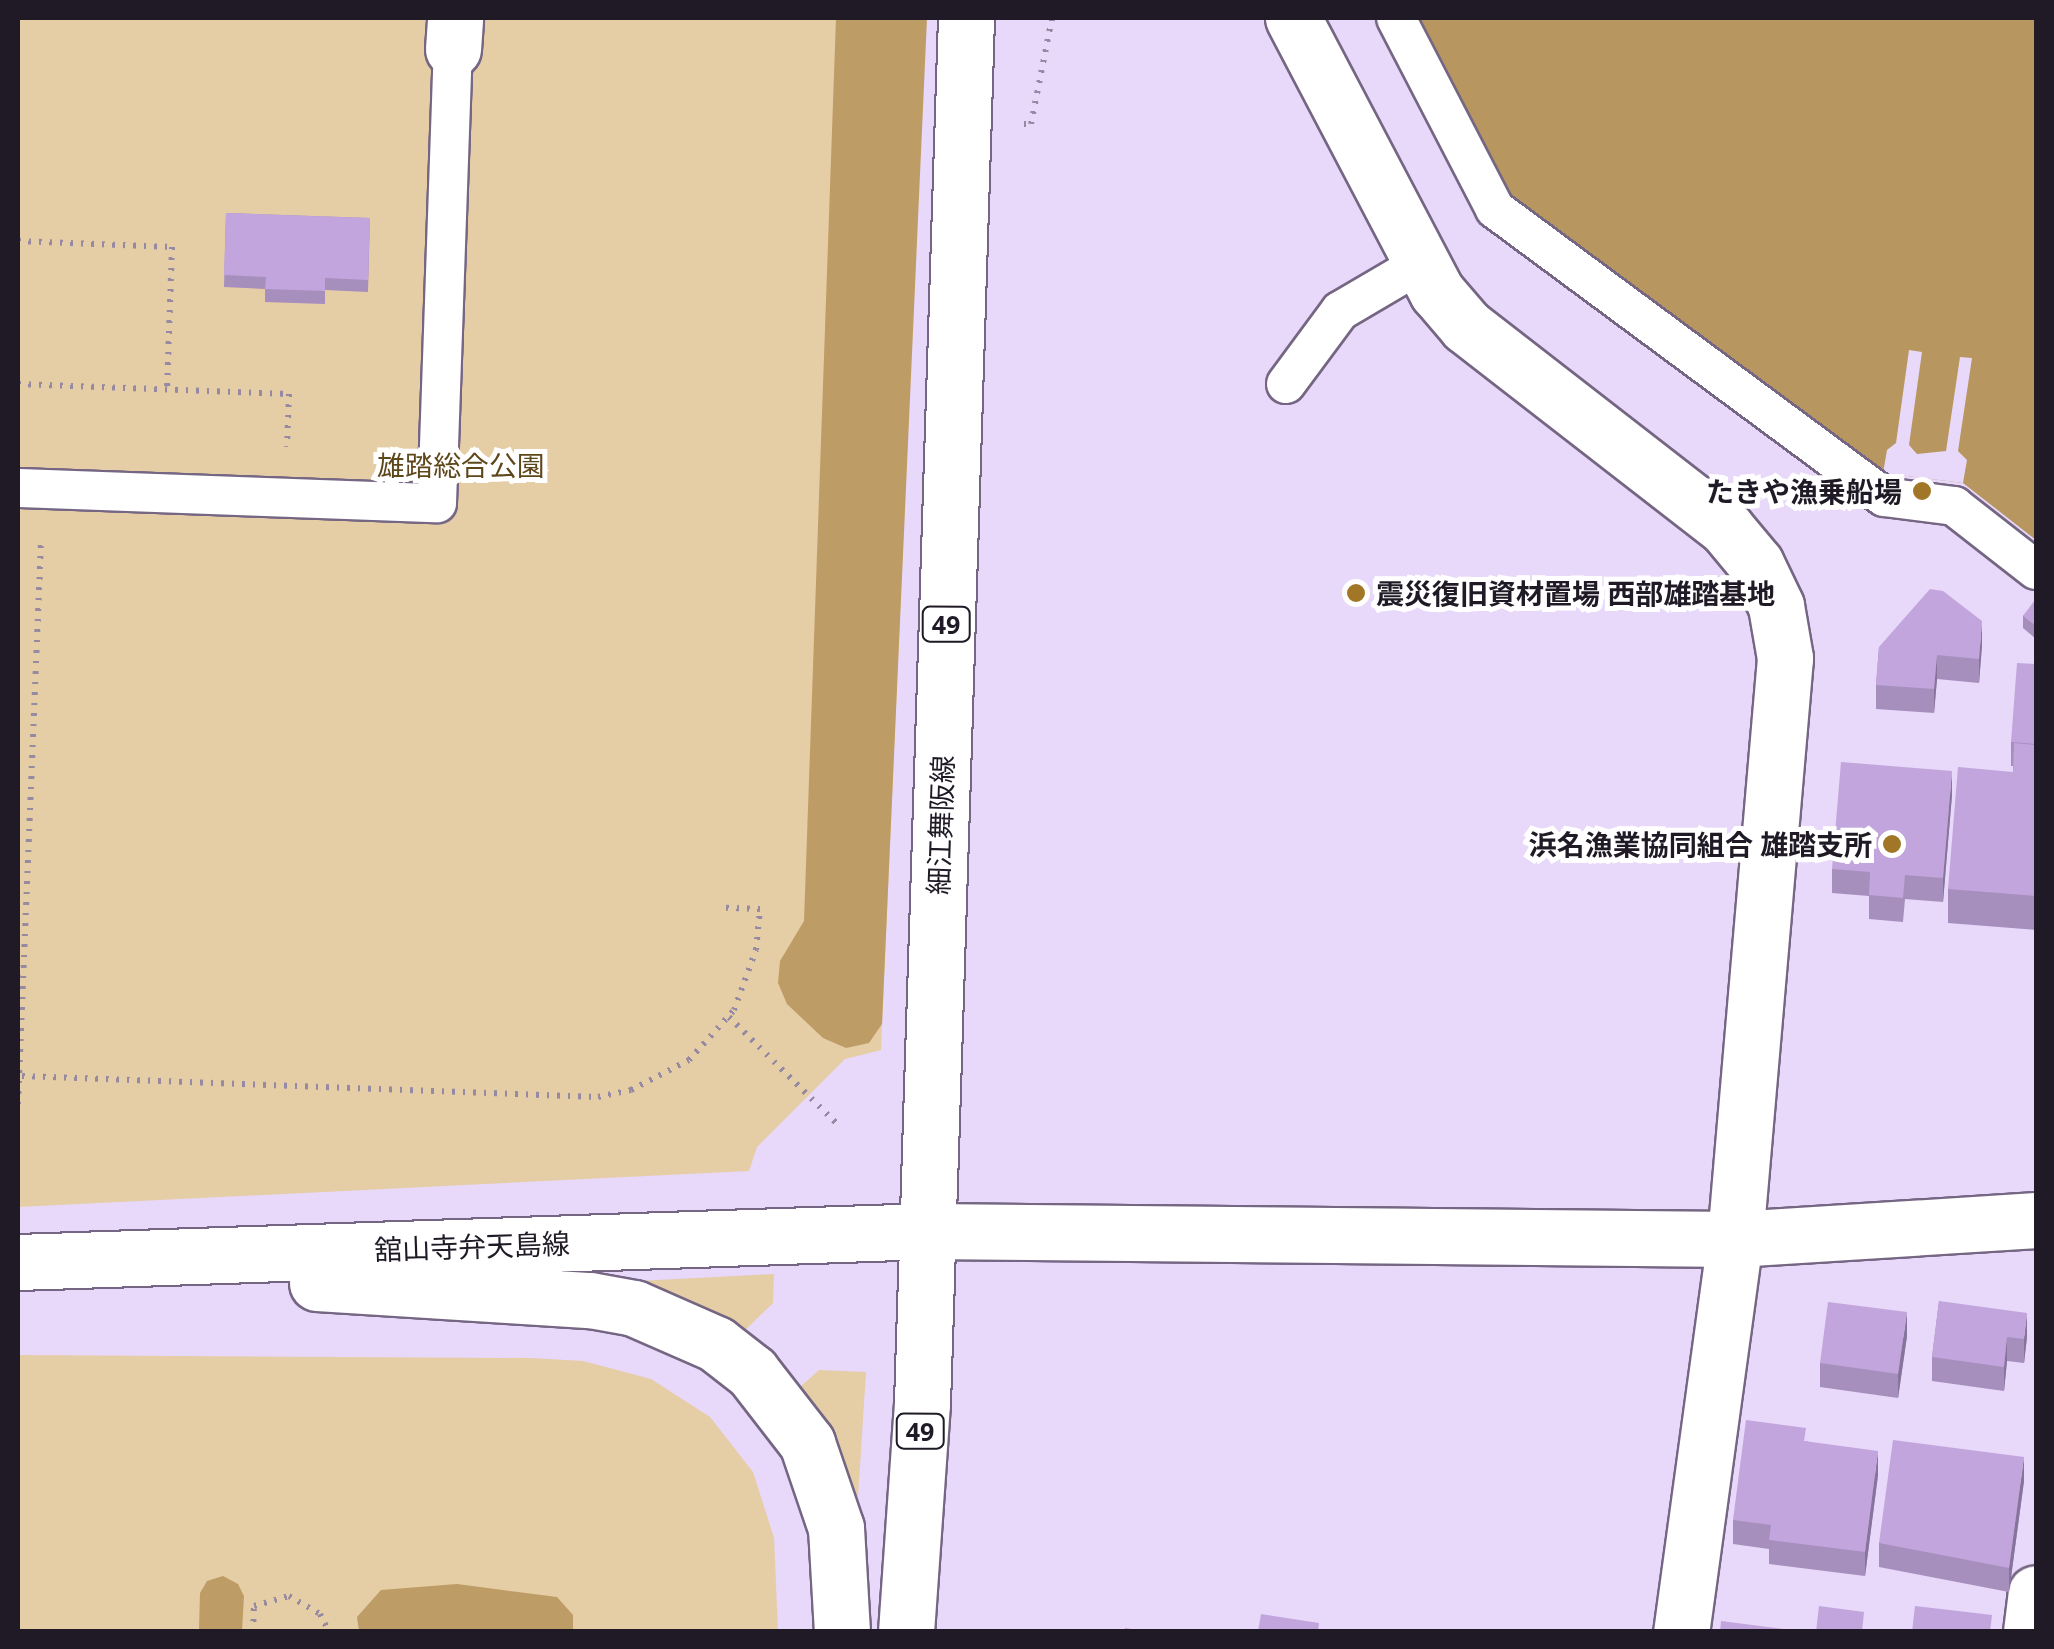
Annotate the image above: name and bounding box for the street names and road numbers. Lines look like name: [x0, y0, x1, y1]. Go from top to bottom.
road number: 49: [921, 604, 971, 644]
street label: 細江舞阪線: [921, 754, 959, 896]
street label: 舘山寺弁天島線: [373, 1226, 571, 1266]
road number: 49: [895, 1411, 945, 1451]

